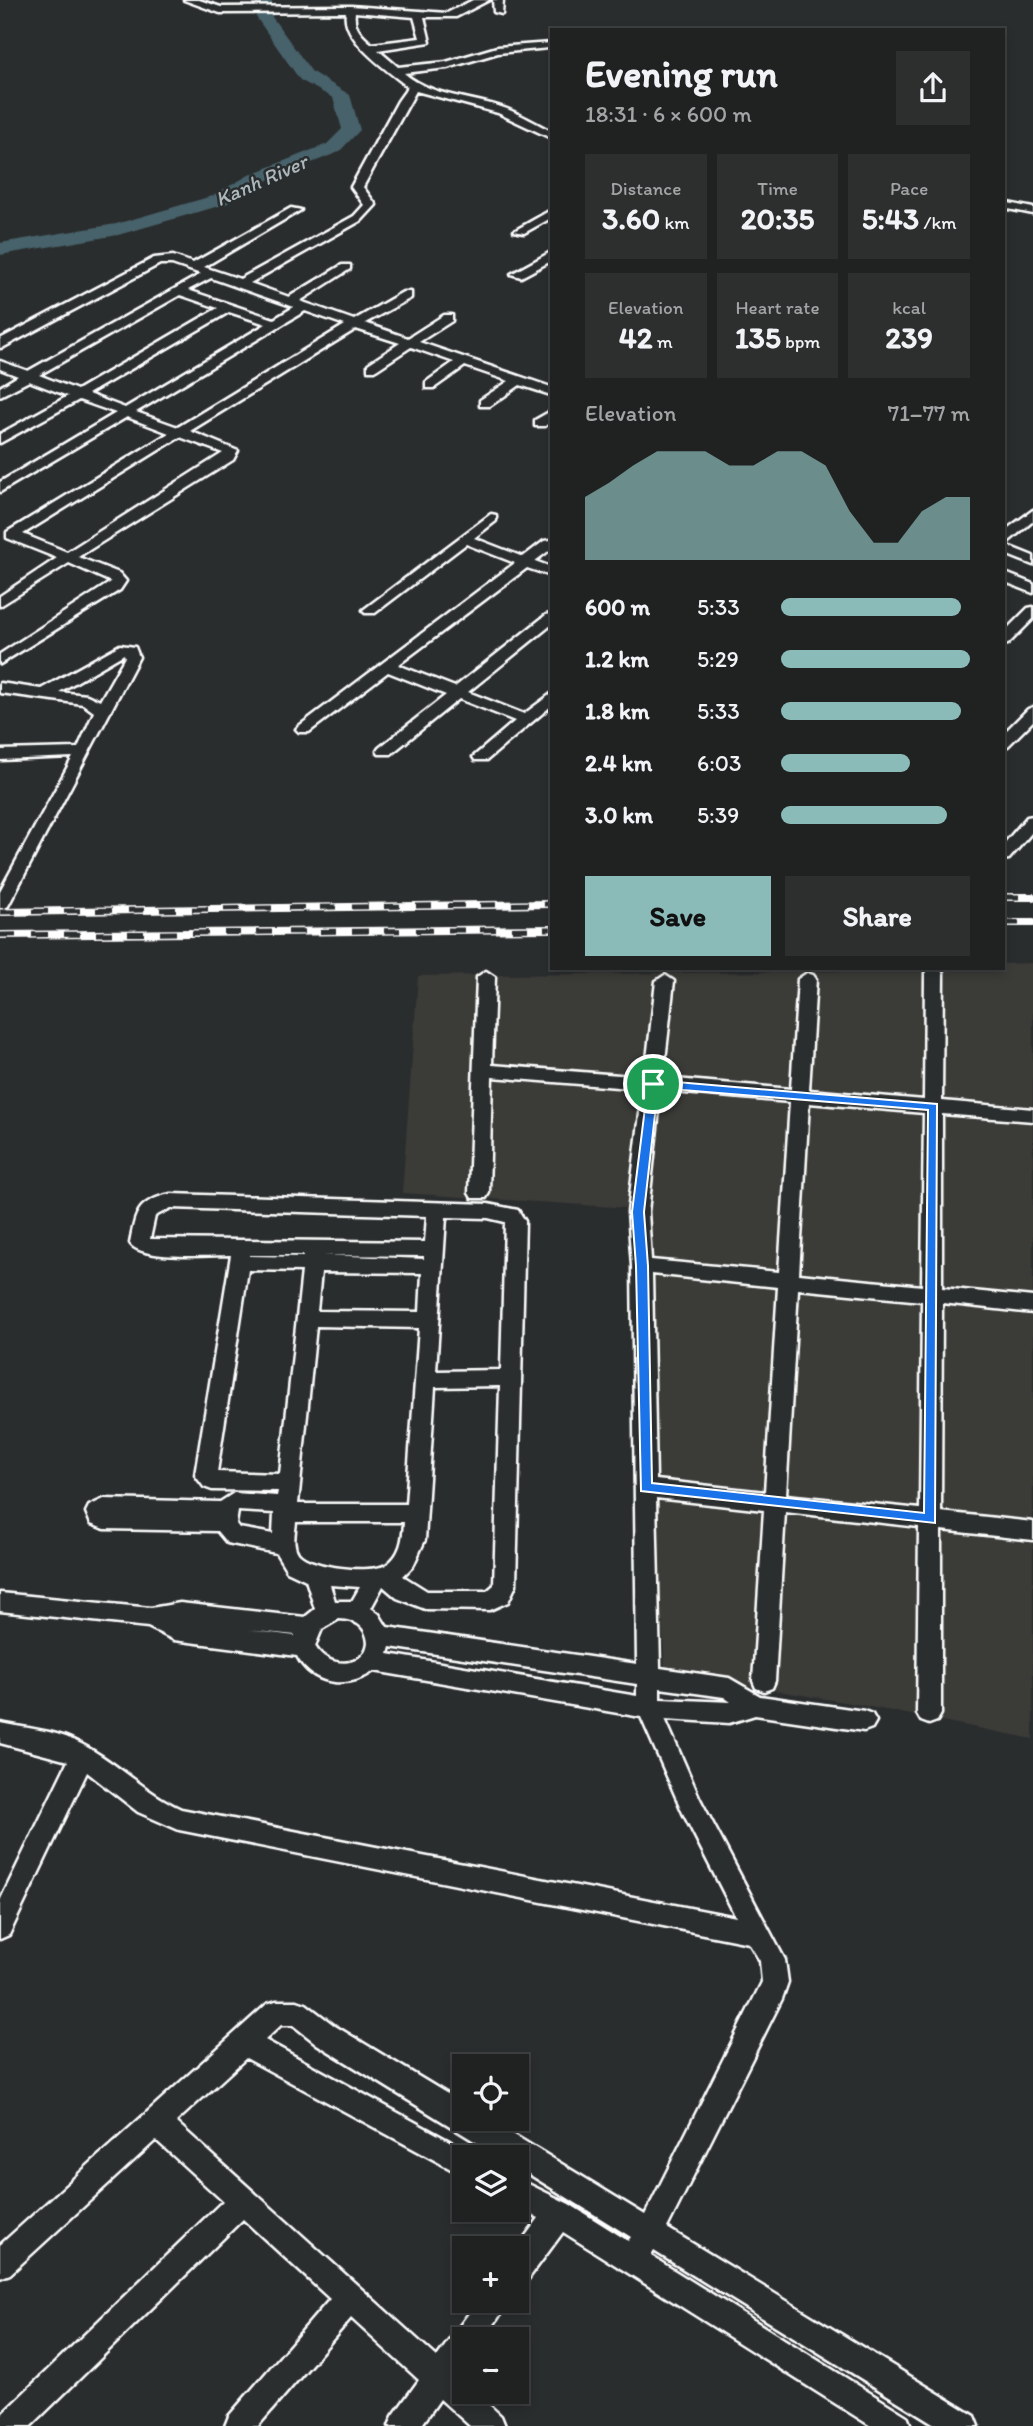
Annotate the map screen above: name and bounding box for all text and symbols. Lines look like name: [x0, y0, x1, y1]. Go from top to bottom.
text: Evening run: [585, 51, 778, 97]
button: share: [896, 51, 970, 125]
text: 18:31 · 6 × 600 m: [585, 100, 752, 128]
water label: Kanh River: [211, 148, 313, 211]
text: Distance: [610, 177, 681, 200]
text: Time: [757, 177, 798, 200]
text: Pace: [890, 177, 928, 200]
text: 3.60: [602, 200, 660, 237]
text: 20:35: [741, 200, 814, 237]
text: 5:43: [862, 200, 919, 237]
text: km: [660, 211, 690, 234]
text: /km: [919, 211, 957, 234]
text: Elevation: [608, 296, 684, 319]
text: Heart rate: [735, 296, 820, 319]
text: kcal: [892, 296, 926, 319]
text: 42: [619, 319, 653, 356]
text: 135: [735, 319, 781, 356]
text: 239: [885, 319, 933, 356]
text: m: [653, 330, 673, 353]
text: bpm: [781, 330, 820, 353]
text: Elevation: [585, 399, 676, 427]
text: 71–77 m: [888, 399, 970, 427]
text: 600 m: [585, 593, 650, 621]
text: 5:33: [697, 593, 740, 621]
text: 1.2 km: [585, 645, 649, 673]
text: 5:29: [697, 645, 739, 673]
text: 1.8 km: [585, 697, 650, 725]
text: 5:33: [697, 697, 740, 725]
text: 2.4 km: [585, 749, 652, 777]
text: 6:03: [697, 749, 742, 777]
text: 3.0 km: [585, 801, 653, 829]
text: 5:39: [697, 801, 739, 829]
button: Save: [585, 876, 771, 956]
button: Share: [785, 876, 970, 956]
pin: [623, 1054, 683, 1114]
icon: arrive: [634, 1065, 672, 1103]
map controls: [452, 2054, 529, 2404]
button: locate: [452, 2054, 529, 2131]
button: layers: [452, 2145, 529, 2222]
button: +: [452, 2236, 529, 2313]
button: −: [452, 2327, 529, 2404]

